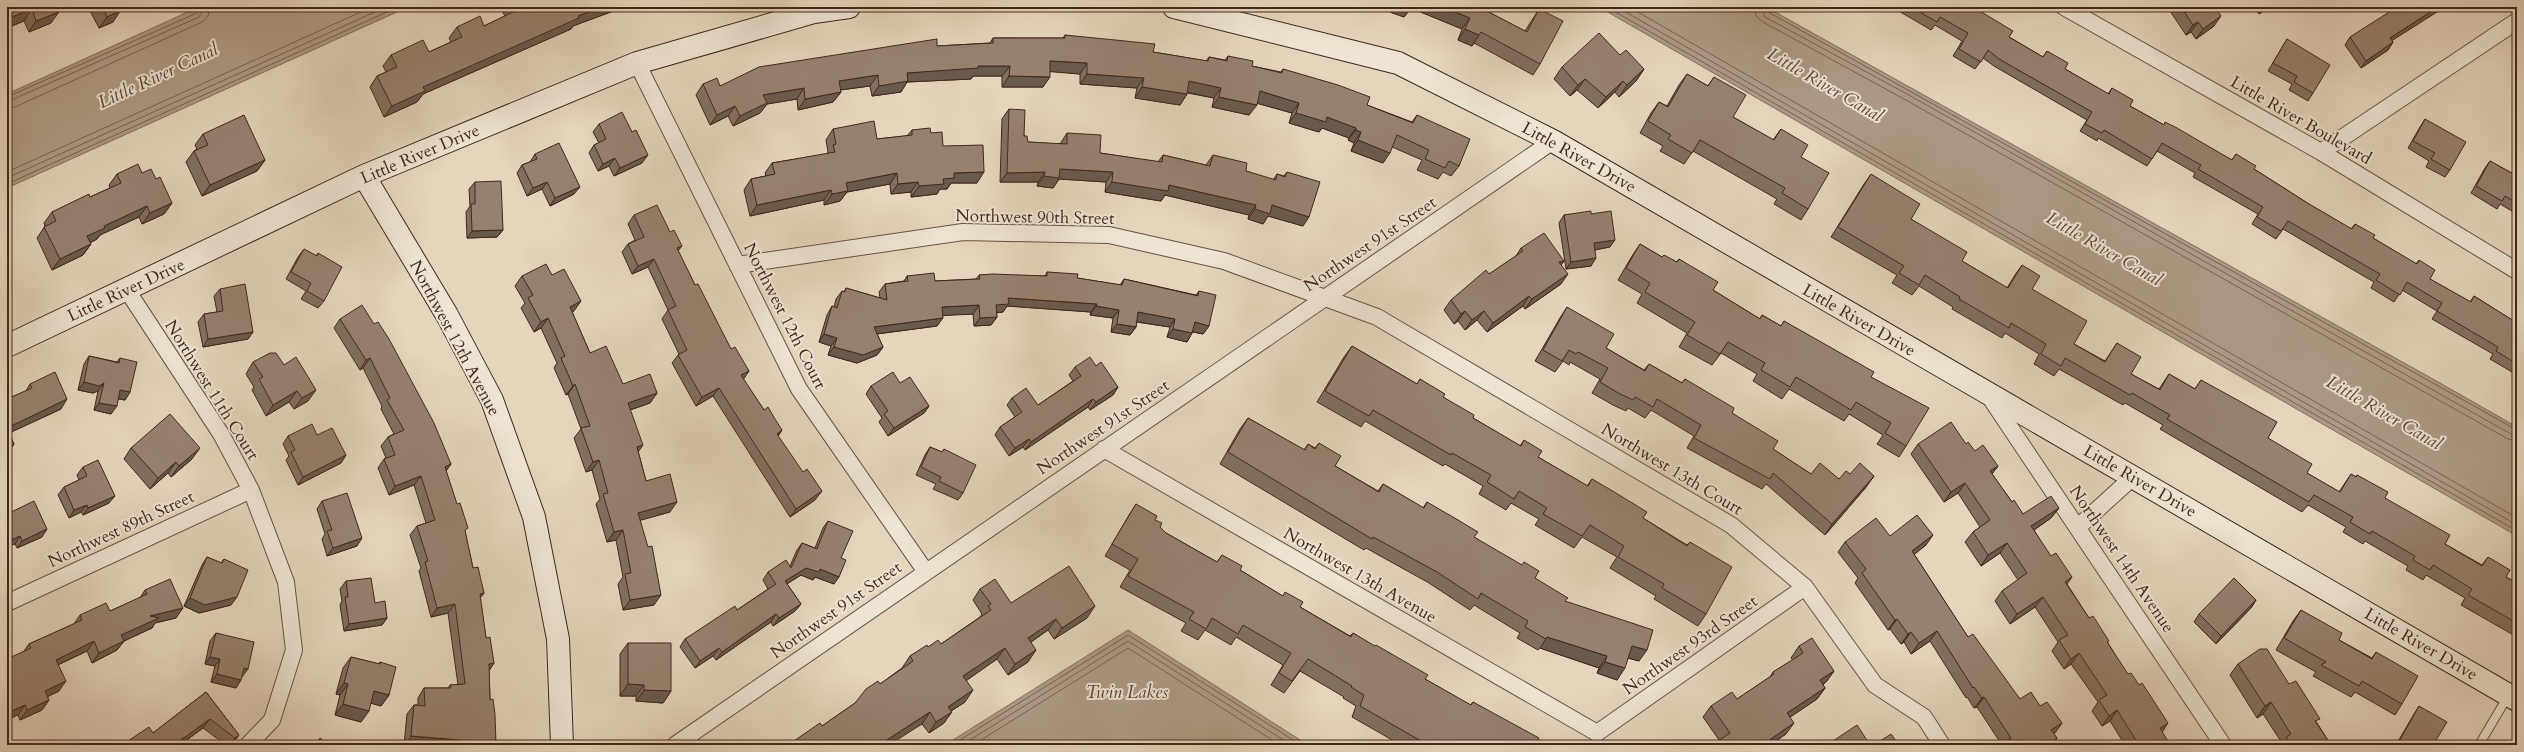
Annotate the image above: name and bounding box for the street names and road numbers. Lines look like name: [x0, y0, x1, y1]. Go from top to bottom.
street label: Little River Boulevard: [2226, 70, 2376, 170]
street label: Little River Drive: [1518, 116, 1640, 198]
street label: Little River Drive: [357, 119, 483, 189]
street label: Northwest 91st Street: [1299, 191, 1441, 297]
street label: Northwest 90th Street: [955, 204, 1115, 230]
street label: Northwest 12th Court: [738, 239, 832, 394]
street label: Little River Drive: [64, 253, 188, 327]
street label: Northwest 12th Avenue: [404, 256, 506, 420]
street label: Little River Drive: [1798, 278, 1920, 362]
street label: Northwest 11th Court: [159, 315, 265, 465]
street label: Northwest 91st Street: [1032, 374, 1174, 480]
street label: Northwest 13th Court: [1597, 418, 1748, 521]
street label: Little River Drive: [2079, 439, 2201, 523]
street label: Northwest 14th Avenue: [2064, 481, 2180, 637]
street label: Northwest 89th Street: [44, 485, 199, 573]
street label: Northwest 13th Avenue: [1279, 522, 1441, 628]
street label: Northwest 91st Street: [766, 556, 907, 664]
street label: Northwest 93rd Street: [1618, 589, 1763, 700]
street label: Little River Drive: [2360, 602, 2482, 686]

